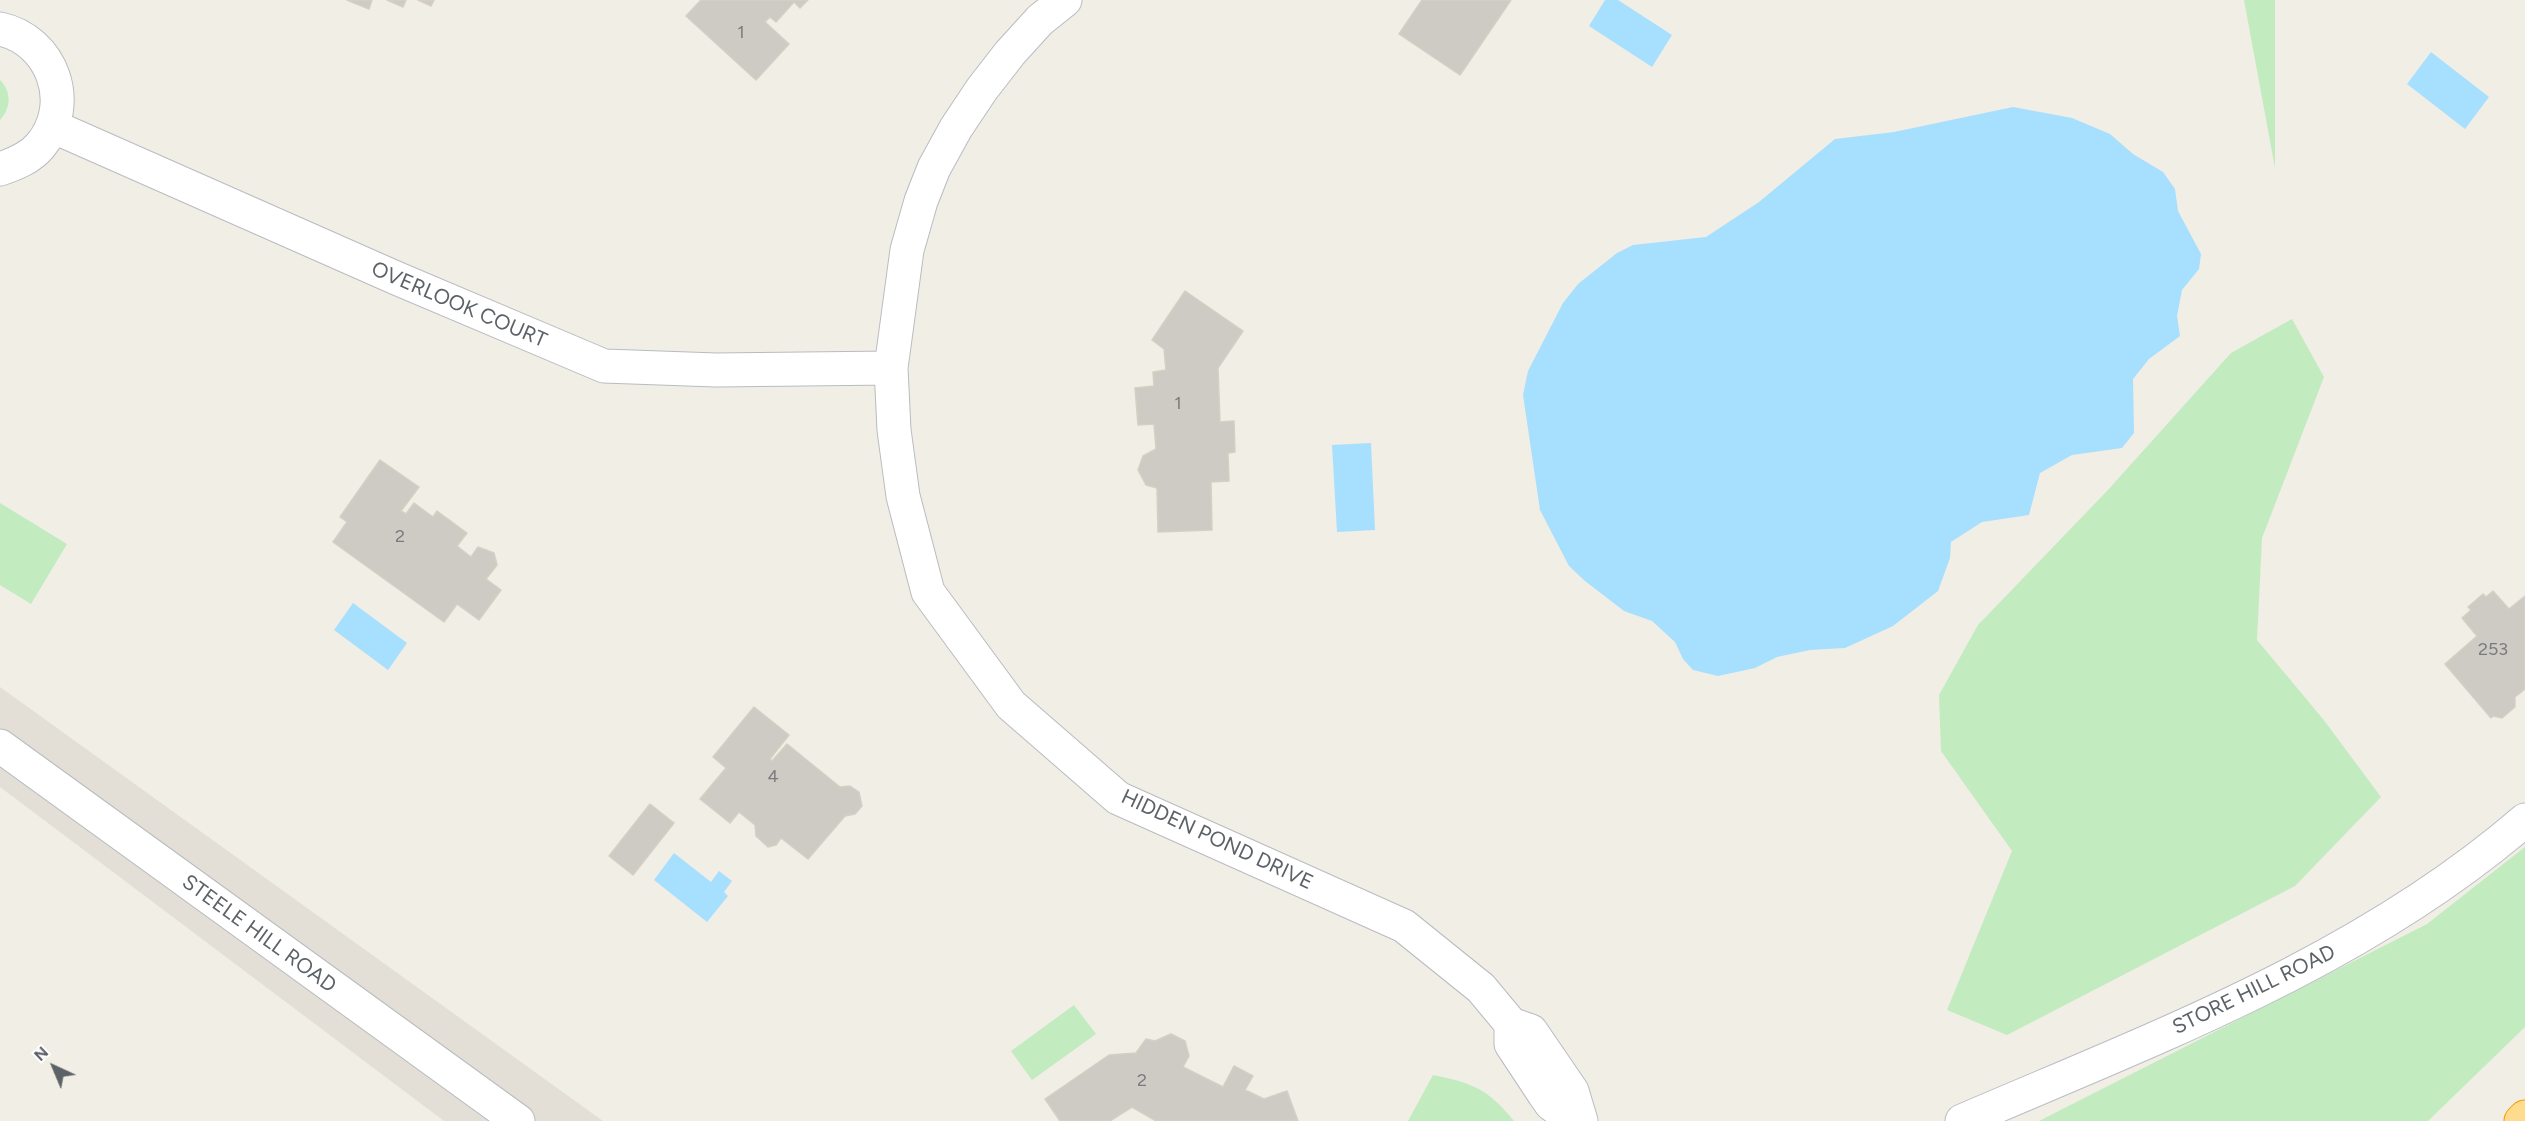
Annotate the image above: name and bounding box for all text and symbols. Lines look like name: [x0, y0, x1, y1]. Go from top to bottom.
house number: 1: [737, 22, 745, 44]
street label: OVERLOOK COURT: [367, 257, 551, 353]
house number: 1: [1174, 393, 1182, 415]
house number: 2: [395, 526, 405, 548]
house number: 253: [2478, 639, 2508, 661]
house number: 4: [767, 766, 779, 788]
street label: HIDDEN POND DRIVE: [1117, 784, 1317, 896]
street label: STEELE HILL ROAD: [177, 870, 341, 998]
street label: STORE HILL ROAD: [2168, 940, 2340, 1040]
north arrow: [24, 1037, 84, 1097]
text: N: [30, 1043, 52, 1065]
house number: 2: [1137, 1070, 1147, 1092]

